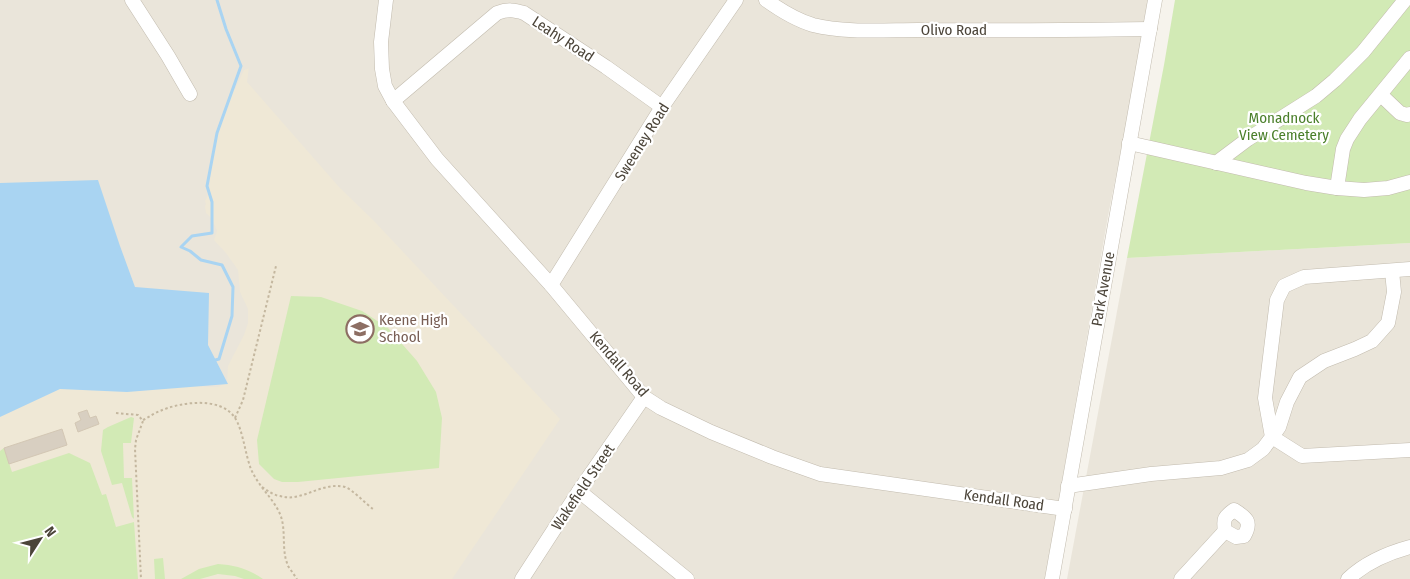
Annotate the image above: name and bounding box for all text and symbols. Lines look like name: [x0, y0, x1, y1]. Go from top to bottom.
street label: Leahy Road: [529, 12, 597, 66]
street label: Olivo Road: [921, 21, 987, 39]
street label: Sweeney Road: [611, 100, 673, 184]
park label: Monadnock View Cemetery: [1239, 109, 1329, 144]
street label: Park Avenue: [1088, 250, 1118, 328]
place label: Keene High School: [379, 311, 448, 346]
school or university icon: Keene High School: [345, 314, 375, 344]
street label: Kendall Road: [586, 328, 652, 400]
street label: Wakefield Street: [548, 440, 618, 533]
street label: Kendall Road: [963, 485, 1045, 515]
north arrow: [15, 514, 65, 564]
text: N: [41, 523, 59, 540]

